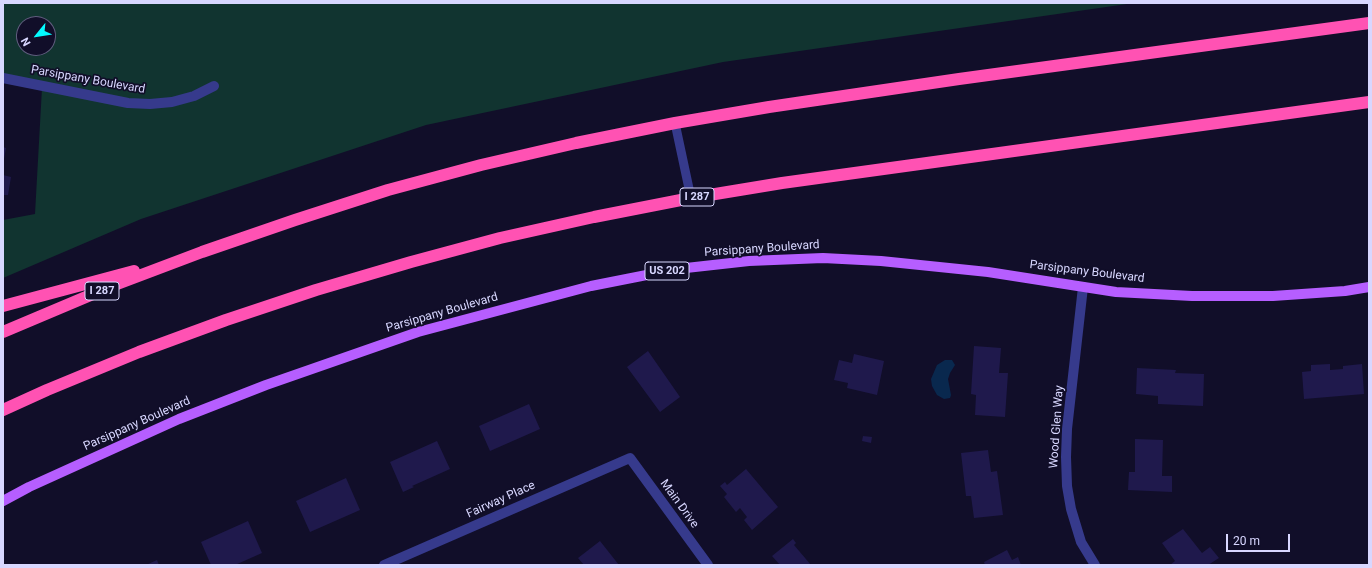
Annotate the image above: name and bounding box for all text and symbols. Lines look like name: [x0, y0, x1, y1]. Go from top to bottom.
north arrow: [16, 16, 56, 56]
text: N: [18, 35, 34, 48]
street label: Parsippany Boulevard: [30, 63, 146, 97]
road number: I 287: [680, 188, 714, 206]
street label: Parsippany Boulevard: [704, 238, 820, 260]
street label: Parsippany Boulevard: [1029, 258, 1145, 286]
road number: US 202: [645, 262, 689, 280]
road number: I 287: [85, 282, 119, 300]
street label: Parsippany Boulevard: [384, 290, 500, 336]
street label: Wood Glen Way: [1047, 385, 1067, 469]
street label: Parsippany Boulevard: [81, 394, 193, 454]
street label: Main Drive: [657, 477, 701, 531]
street label: Fairway Place: [464, 478, 538, 522]
scale bar: [1228, 526, 1292, 552]
text: 20 m: [1233, 534, 1260, 548]

